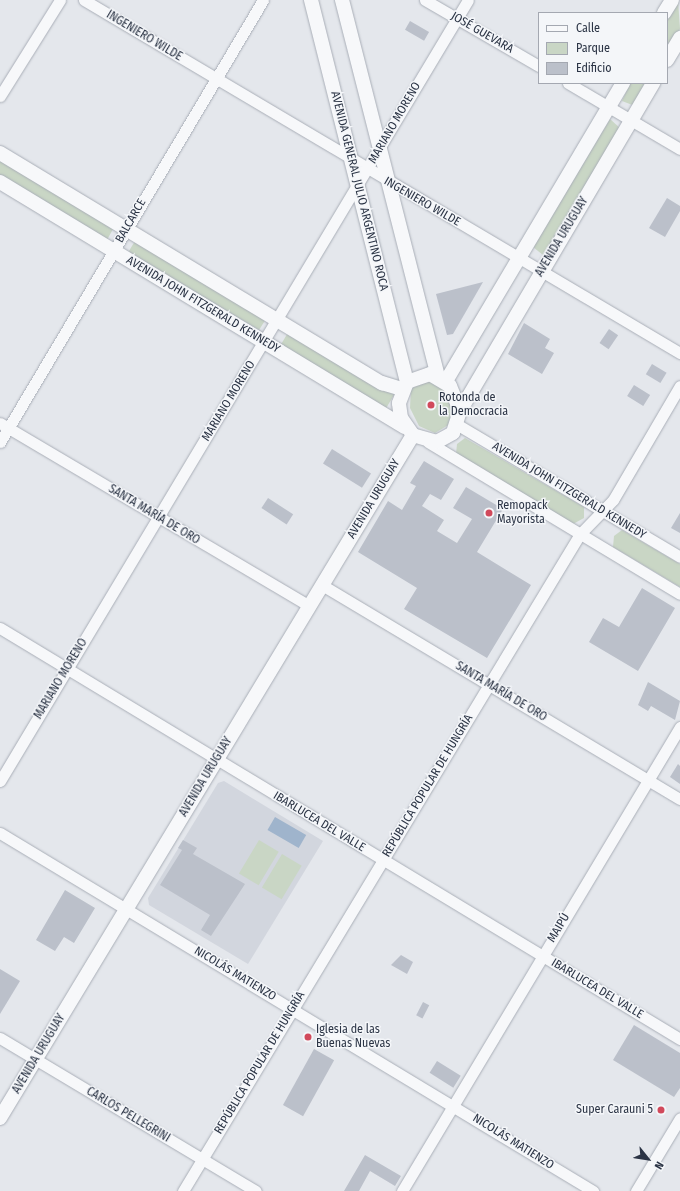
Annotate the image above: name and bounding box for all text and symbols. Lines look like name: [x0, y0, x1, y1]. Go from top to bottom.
street label: INGENIERO WILDE: [104, 8, 184, 64]
street label: JOSÉ GUEVARA: [448, 9, 516, 57]
legend: [538, 12, 668, 84]
text: Calle: [576, 21, 600, 35]
text: Parque: [576, 41, 610, 55]
text: Edificio: [576, 61, 612, 75]
street label: MARIANO MORENO: [366, 80, 424, 166]
street label: AVENIDA GENERAL JULIO ARGENTINO ROCA: [327, 90, 391, 292]
street label: INGENIERO WILDE: [381, 174, 463, 230]
street label: AVENIDA URUGUAY: [533, 195, 591, 279]
street label: BALCARCE: [113, 197, 149, 245]
street label: AVENIDA JOHN FITZGERALD KENNEDY: [124, 253, 282, 357]
street label: MARIANO MORENO: [199, 358, 259, 444]
place label: Rotonda de la Democracia: [439, 391, 508, 419]
marker: Rotonda de la Democracia: [426, 400, 436, 410]
street label: AVENIDA JOHN FITZGERALD KENNEDY: [490, 439, 648, 543]
street label: AVENIDA URUGUAY: [345, 457, 403, 541]
street label: SANTA MARÍA DE ORO: [106, 482, 202, 548]
place label: Remopack Mayorista: [497, 499, 548, 527]
marker: Remopack Mayorista: [484, 508, 494, 518]
street label: MARIANO MORENO: [31, 636, 91, 722]
street label: SANTA MARÍA DE ORO: [453, 659, 549, 725]
street label: REPÚBLICA POPULAR DE HUNGRÍA: [380, 712, 476, 860]
street label: AVENIDA URUGUAY: [177, 735, 235, 819]
street label: IBARLUCEA DEL VALLE: [270, 789, 368, 855]
street label: MAIPÚ: [545, 911, 573, 945]
street label: NICOLÁS MATIENZO: [191, 944, 279, 1004]
street label: IBARLUCEA DEL VALLE: [548, 956, 646, 1022]
street label: REPÚBLICA POPULAR DE HUNGRÍA: [212, 989, 308, 1137]
street label: AVENIDA URUGUAY: [10, 1012, 68, 1096]
place label: Iglesia de las Buenas Nuevas: [316, 1023, 390, 1051]
marker: Iglesia de las Buenas Nuevas: [303, 1032, 313, 1042]
street label: CARLOS PELLEGRINI: [84, 1084, 172, 1146]
place label: Super Carauni 5: [576, 1103, 653, 1117]
marker: Super Carauni 5: [656, 1105, 666, 1115]
street label: NICOLÁS MATIENZO: [470, 1111, 556, 1173]
north arrow: [628, 1139, 668, 1179]
text: N: [652, 1159, 666, 1171]

